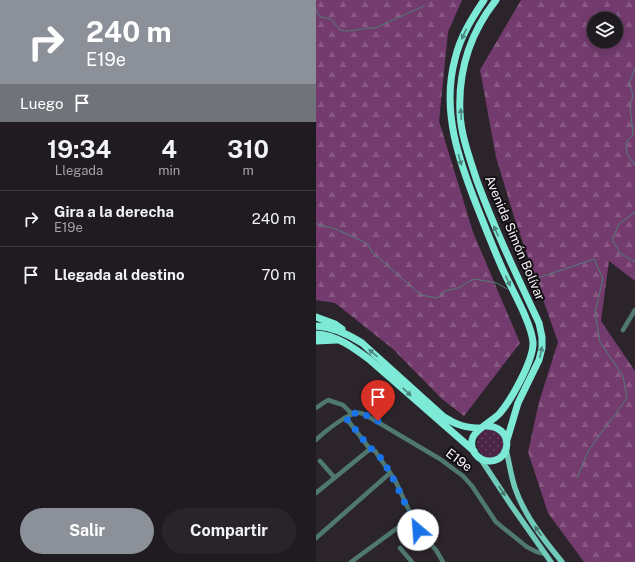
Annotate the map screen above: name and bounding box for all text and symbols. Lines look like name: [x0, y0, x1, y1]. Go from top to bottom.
map controls: [587, 12, 623, 48]
button: layers: [587, 12, 623, 48]
text: 240 m: [86, 15, 172, 48]
icon: right: [20, 16, 72, 68]
one-way arrow: [461, 28, 467, 39]
text: E19e: [86, 49, 126, 70]
icon: arrive: [71, 92, 93, 114]
text: Luego: [20, 95, 63, 112]
one-way arrow: [457, 108, 464, 120]
text: 19:34: [47, 135, 111, 163]
text: 4: [161, 135, 177, 163]
text: 310: [227, 135, 269, 163]
one-way arrow: [457, 154, 463, 166]
text: Llegada: [55, 163, 103, 178]
text: min: [158, 163, 180, 178]
text: m: [242, 163, 254, 178]
street label: Avenida Simón Bolívar: [482, 173, 548, 303]
text: Gira a la derecha: [54, 203, 174, 220]
icon: right: [20, 208, 42, 230]
text: 240 m: [252, 210, 296, 227]
text: E19e: [54, 220, 83, 235]
one-way arrow: [493, 225, 499, 237]
icon: arrive: [20, 264, 42, 286]
text: Llegada al destino: [54, 266, 185, 283]
text: 70 m: [261, 266, 296, 283]
one-way arrow: [505, 275, 511, 287]
one-way arrow: [538, 345, 544, 358]
one-way arrow: [368, 349, 379, 358]
pin: [361, 380, 395, 421]
icon: arrive: [367, 386, 389, 408]
one-way arrow: [402, 388, 412, 397]
street label: E19e: [443, 445, 475, 475]
one-way arrow: [498, 485, 505, 497]
button: Salir: [20, 508, 154, 554]
button: Compartir: [162, 508, 296, 554]
position arrow: [397, 509, 439, 551]
one-way arrow: [534, 525, 542, 536]

